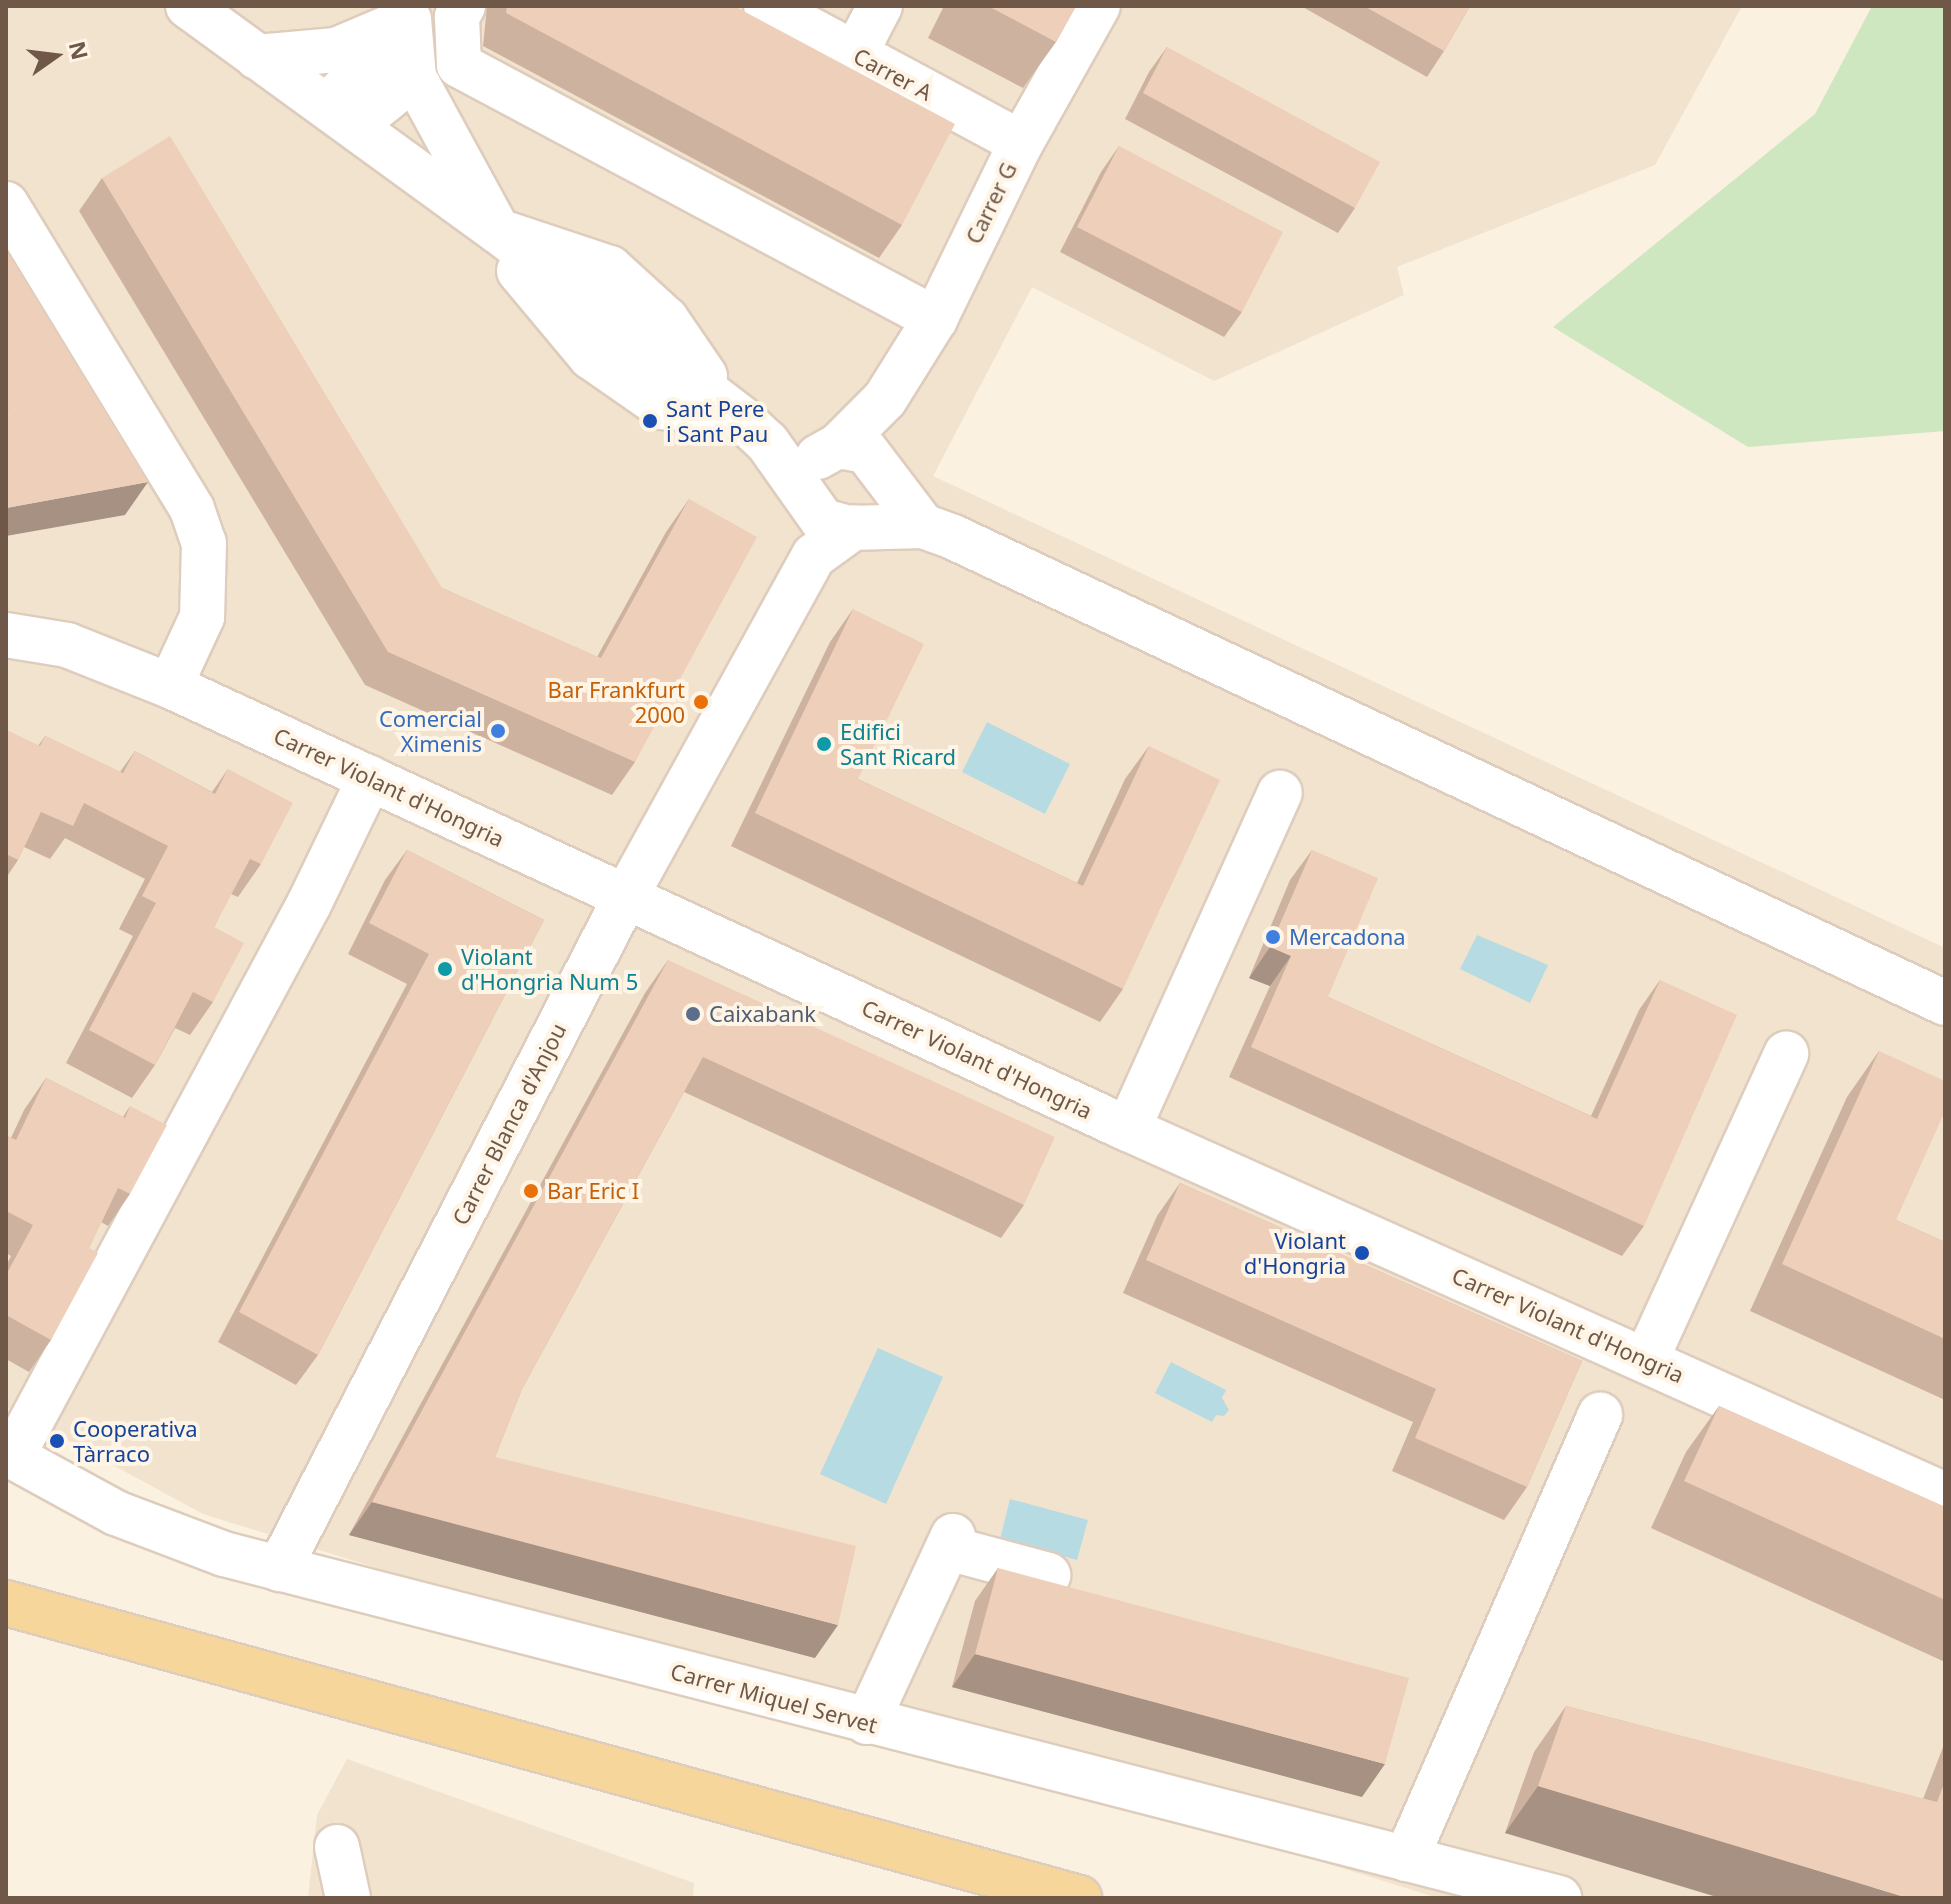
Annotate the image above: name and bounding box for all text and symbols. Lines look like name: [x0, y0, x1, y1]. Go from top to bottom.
north arrow: [16, 16, 96, 96]
text: N: [63, 38, 96, 62]
street label: Carrer A: [849, 42, 937, 106]
street label: Carrer G: [960, 158, 1022, 248]
place label: Sant Pere i Sant Pau: [666, 395, 768, 446]
marker: Sant Pere i Sant Pau: [641, 412, 659, 430]
place label: Bar Frankfurt 2000: [548, 676, 685, 728]
marker: Bar Frankfurt 2000: [692, 693, 710, 711]
place label: Comercial Ximenis: [379, 705, 482, 756]
place label: Edifici Sant Ricard: [840, 718, 956, 770]
street label: Carrer Violant d'Hongria: [270, 722, 508, 852]
marker: Comercial Ximenis: [489, 722, 507, 740]
marker: Edifici Sant Ricard: [815, 735, 833, 753]
place label: Mercadona: [1289, 924, 1406, 950]
marker: Mercadona: [1264, 928, 1282, 946]
place label: Violant d'Hongria Num 5: [461, 943, 638, 994]
marker: Violant d'Hongria Num 5: [436, 960, 454, 978]
street label: Carrer Violant d'Hongria: [858, 994, 1096, 1124]
place label: Caixabank: [709, 1001, 816, 1027]
marker: Caixabank: [684, 1005, 702, 1023]
street label: Carrer Blanca d'Anjou: [447, 1019, 571, 1229]
place label: Bar Eric I: [547, 1178, 639, 1204]
marker: Bar Eric I: [522, 1182, 540, 1200]
place label: Violant d'Hongria: [1244, 1227, 1346, 1278]
marker: Violant d'Hongria: [1353, 1244, 1371, 1262]
street label: Carrer Violant d'Hongria: [1448, 1262, 1688, 1388]
place label: Cooperativa Tàrraco: [73, 1415, 198, 1466]
marker: Cooperativa Tàrraco: [48, 1432, 66, 1450]
street label: Carrer Miquel Servet: [668, 1658, 880, 1738]

